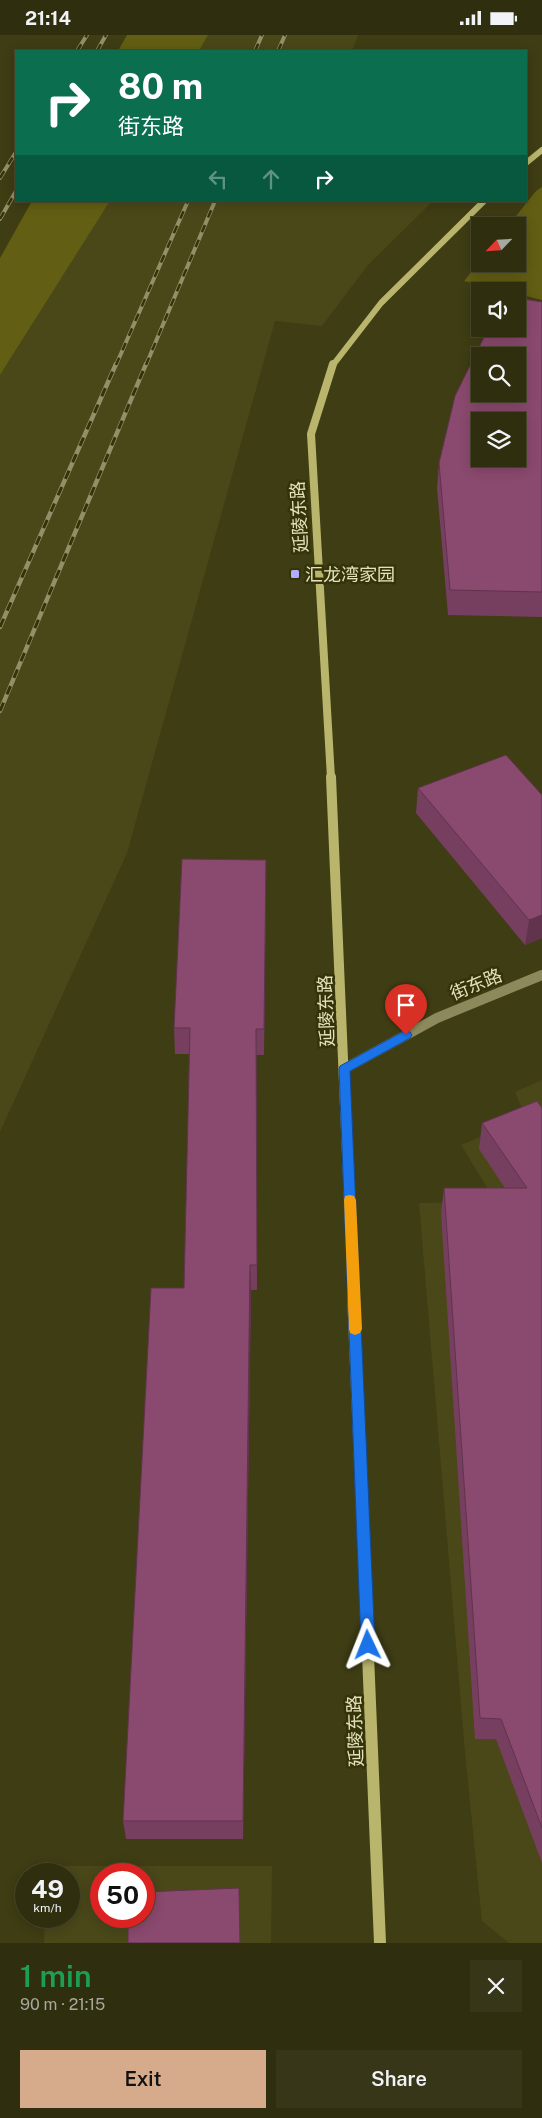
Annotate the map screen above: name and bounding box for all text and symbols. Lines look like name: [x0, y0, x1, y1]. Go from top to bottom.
text: 21:14: [25, 7, 71, 29]
text: 80 m: [118, 66, 203, 107]
icon: right: [35, 70, 100, 135]
text: 街东路: [118, 113, 184, 139]
icon: left: [204, 165, 232, 193]
icon: ahead: [257, 165, 285, 193]
icon: right: [310, 165, 338, 193]
north arrow: [471, 217, 526, 273]
map controls: [471, 217, 526, 467]
button: sound: [471, 282, 526, 337]
button: search: [471, 347, 526, 402]
button: layers: [471, 412, 526, 467]
street label: 延陵东路: [287, 480, 311, 554]
place label: 汇龙湾家园: [305, 564, 395, 585]
marker: 汇龙湾家园: [289, 568, 301, 580]
street label: 街东路: [447, 964, 505, 1004]
street label: 延陵东路: [314, 975, 338, 1047]
pin: [385, 984, 427, 1035]
icon: arrive: [392, 991, 420, 1019]
position arrow: [341, 1618, 393, 1670]
street label: 延陵东路: [343, 1695, 367, 1767]
speed limit sign: 50: [90, 1863, 155, 1928]
text: 49: [31, 1874, 64, 1904]
text: km/h: [33, 1901, 62, 1915]
text: 1 min: [20, 1958, 91, 1994]
button: close: [470, 1960, 522, 2012]
text: 90 m · 21:15: [20, 1995, 105, 2014]
button: Exit: [20, 2050, 266, 2108]
button: Share: [276, 2050, 522, 2108]

